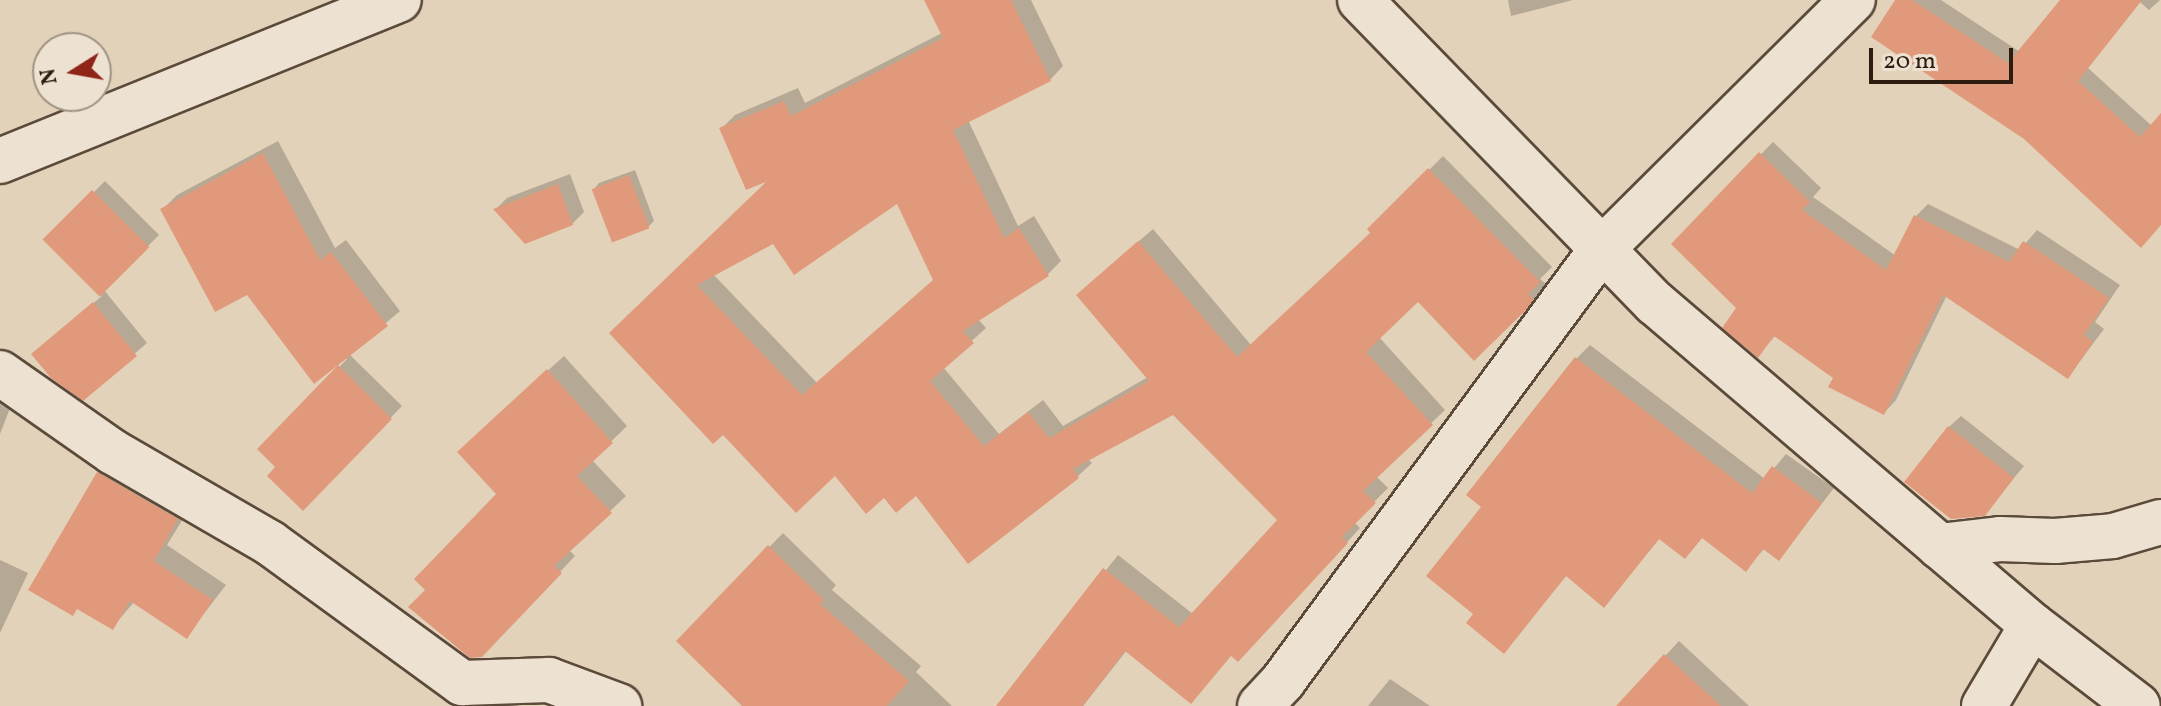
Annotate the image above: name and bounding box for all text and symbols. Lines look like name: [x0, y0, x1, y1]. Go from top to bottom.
north arrow: [32, 32, 112, 112]
scale bar: [1873, 32, 2017, 82]
text: 20 m: [1883, 45, 1936, 79]
text: N: [33, 65, 67, 87]

